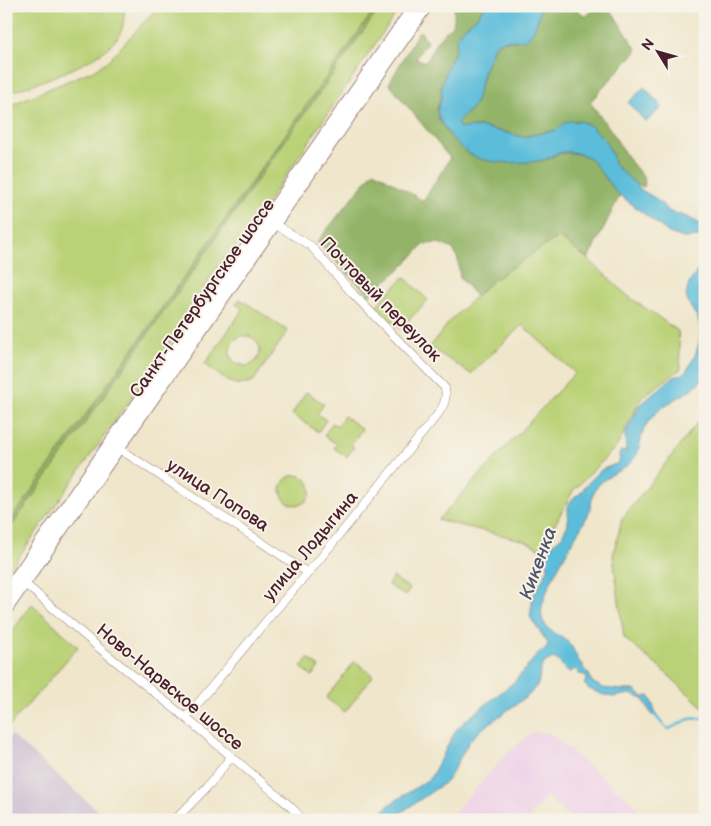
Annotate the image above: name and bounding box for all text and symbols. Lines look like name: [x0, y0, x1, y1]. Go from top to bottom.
north arrow: [634, 28, 684, 78]
text: N: [638, 35, 658, 54]
street label: Санкт-Петербургское шоссе: [126, 195, 279, 402]
street label: Почтовый переулок: [316, 233, 446, 366]
street label: улица Попова: [163, 455, 273, 536]
street label: улица Лодыгина: [258, 487, 363, 605]
water label: Кикенка: [515, 524, 562, 603]
street label: Ново-Нарвское шоссе: [92, 620, 247, 755]

